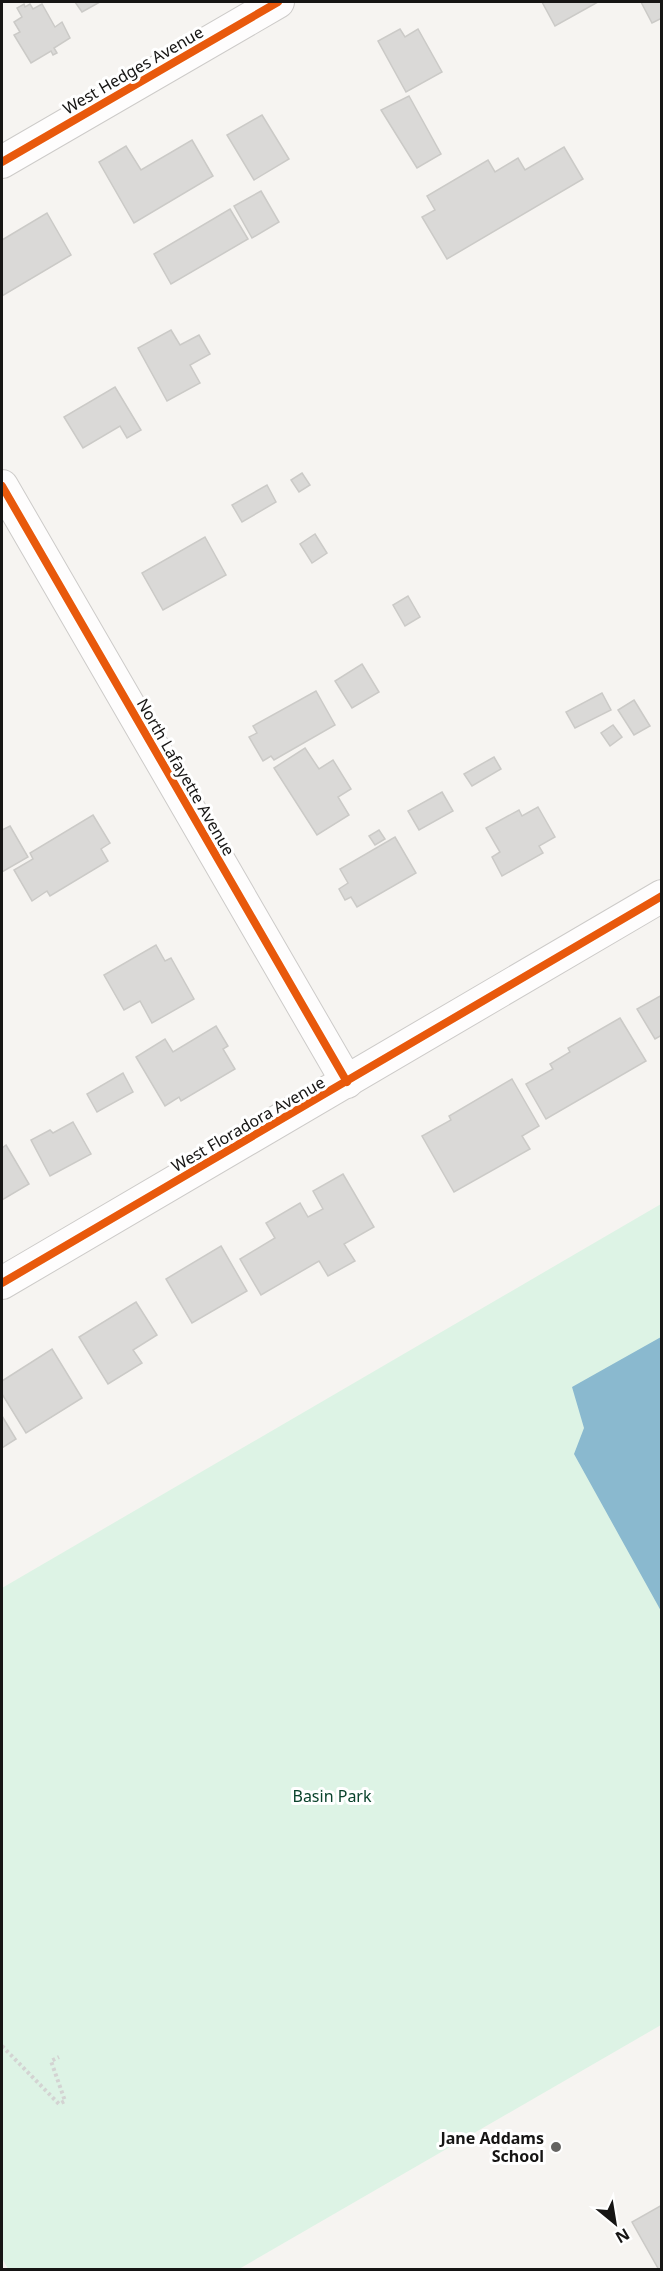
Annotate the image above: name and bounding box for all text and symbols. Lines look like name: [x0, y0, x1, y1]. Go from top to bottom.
street label: West Hedges Avenue: [59, 21, 207, 119]
street label: North Lafayette Avenue: [132, 694, 240, 860]
street label: West Floradora Avenue: [167, 1071, 329, 1177]
park label: Basin Park: [292, 1785, 372, 1807]
place label: Jane Addams School: [438, 2127, 544, 2167]
marker: Jane Addams School: [549, 2140, 563, 2154]
north arrow: [585, 2193, 645, 2253]
text: N: [611, 2223, 634, 2249]

